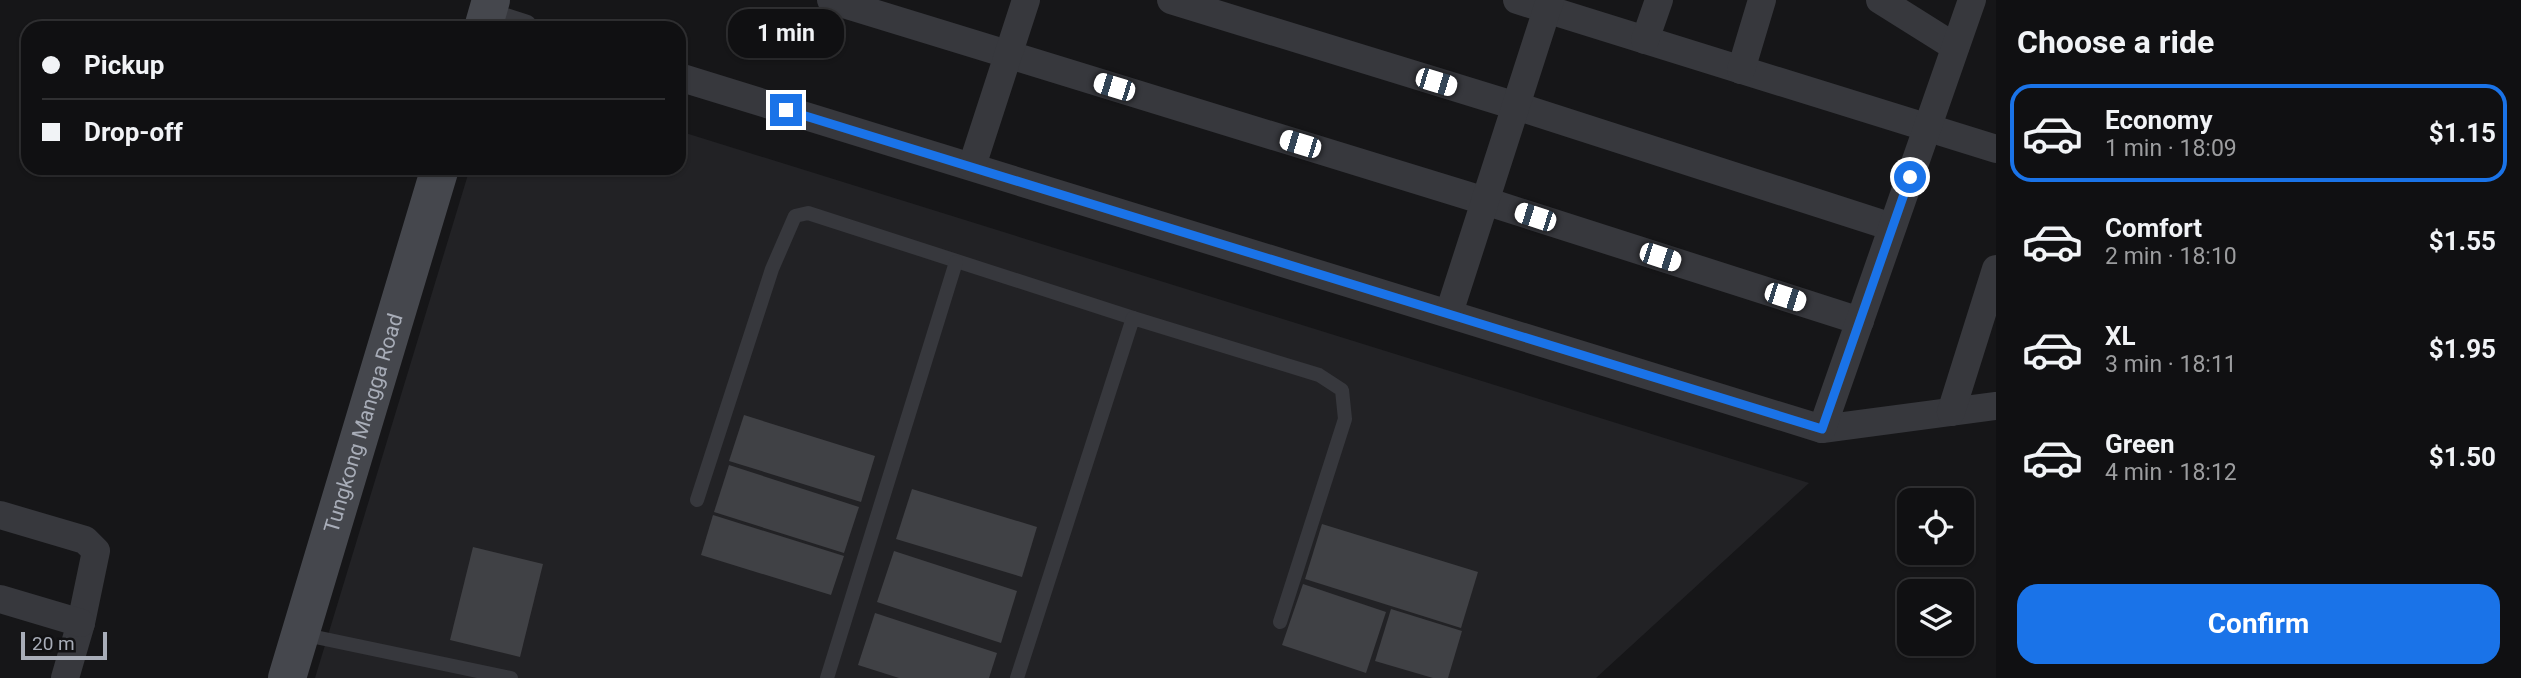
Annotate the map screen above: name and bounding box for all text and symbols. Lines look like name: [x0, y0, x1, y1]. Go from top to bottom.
callout: 1 min: [728, 8, 844, 57]
text: 1 min: [757, 20, 815, 47]
text: Choose a ride: [2017, 23, 2214, 61]
text: Pickup: [84, 50, 164, 80]
car: [1413, 66, 1460, 98]
car: [1091, 71, 1138, 103]
route end: [770, 94, 802, 126]
icon: car: [2021, 102, 2084, 165]
text: Economy: [2105, 105, 2212, 135]
text: Drop-off: [84, 117, 183, 147]
text: $1.15: [2429, 118, 2496, 148]
car: [1277, 128, 1324, 160]
text: 1 min · 18:09: [2105, 135, 2237, 162]
route start: [1894, 161, 1926, 193]
car: [1512, 201, 1559, 233]
icon: car: [2021, 210, 2084, 273]
text: Comfort: [2105, 213, 2202, 243]
text: $1.55: [2429, 226, 2496, 256]
car: [1637, 241, 1684, 273]
text: 2 min · 18:10: [2105, 243, 2237, 270]
car: [1762, 281, 1809, 313]
street label: Tungkong Mangga Road: [319, 311, 408, 536]
icon: car: [2021, 318, 2084, 381]
text: XL: [2105, 321, 2136, 351]
text: $1.95: [2429, 334, 2496, 364]
text: 3 min · 18:11: [2105, 351, 2237, 378]
icon: car: [2021, 426, 2084, 489]
text: Green: [2105, 429, 2175, 459]
text: $1.50: [2429, 442, 2496, 472]
text: 4 min · 18:12: [2105, 459, 2237, 486]
map controls: [1897, 488, 1974, 656]
button: locate: [1897, 488, 1974, 565]
button: layers: [1897, 579, 1974, 656]
button: Confirm: [2017, 584, 2500, 664]
scale bar: [21, 629, 107, 661]
text: 20 m: [32, 632, 75, 655]

